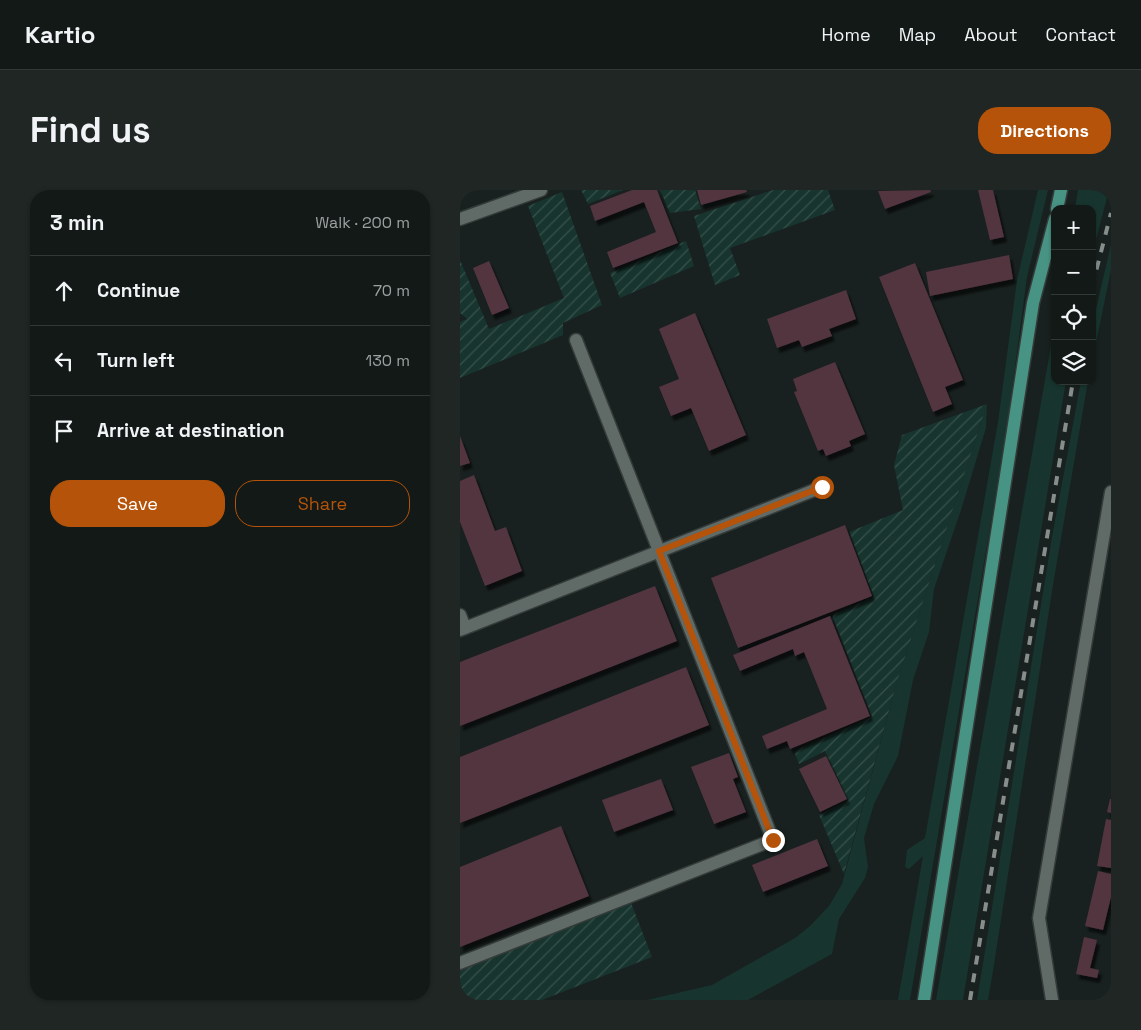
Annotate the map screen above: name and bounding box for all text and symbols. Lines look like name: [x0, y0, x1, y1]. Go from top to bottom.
text: Kartio: [25, 19, 95, 50]
text: Home: [822, 23, 871, 46]
text: Map: [899, 23, 936, 46]
text: About: [964, 23, 1018, 46]
text: Contact: [1046, 23, 1116, 46]
button: Directions: [978, 107, 1111, 154]
text: Find us: [30, 108, 151, 152]
map controls: [1051, 205, 1096, 385]
button: +: [1051, 205, 1096, 250]
text: 3 min: [50, 209, 105, 236]
text: Walk · 200 m: [315, 212, 410, 233]
button: −: [1051, 250, 1096, 295]
icon: ahead: [50, 277, 78, 305]
text: Continue: [97, 278, 180, 303]
text: 70 m: [373, 280, 410, 301]
button: locate: [1051, 295, 1096, 340]
button: layers: [1051, 340, 1096, 385]
icon: left: [50, 347, 78, 375]
text: Turn left: [97, 348, 175, 373]
text: 130 m: [366, 350, 410, 371]
icon: arrive: [50, 417, 78, 445]
text: Arrive at destination: [97, 418, 285, 443]
route start: [811, 476, 834, 499]
button: Save: [50, 480, 225, 527]
button: Share: [235, 480, 410, 527]
route end: [762, 829, 785, 852]

